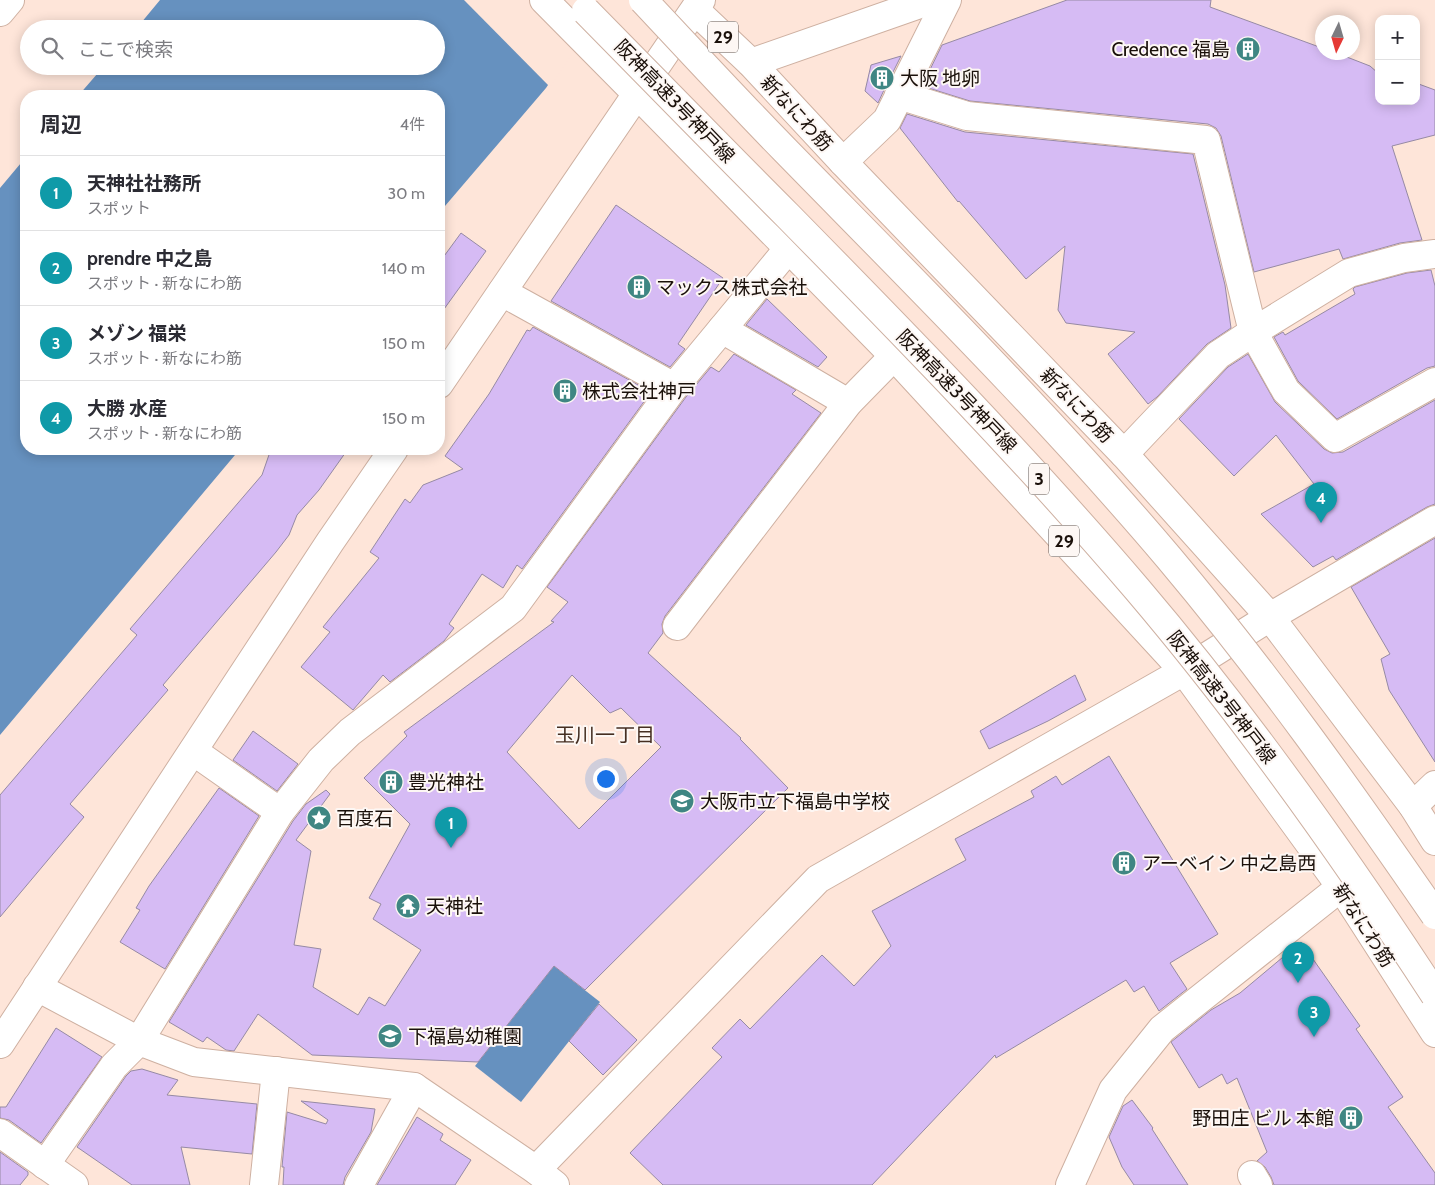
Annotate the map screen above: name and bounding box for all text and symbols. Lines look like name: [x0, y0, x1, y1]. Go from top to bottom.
north arrow: [1315, 15, 1360, 60]
map controls: [1375, 15, 1420, 105]
button: +: [1375, 15, 1420, 60]
search box: [20, 20, 445, 75]
road number: 29: [708, 22, 738, 52]
icon: search: [38, 34, 66, 62]
street label: 阪神高速3号神戸線: [610, 35, 739, 168]
building icon: Credence 福島: [1235, 36, 1261, 62]
text: ここで検索: [78, 38, 173, 61]
place label: Credence 福島: [1112, 38, 1230, 61]
button: −: [1375, 60, 1420, 105]
building icon: 大阪 地卵: [869, 65, 895, 91]
place label: 大阪 地卵: [900, 67, 980, 90]
street label: 新なにわ筋: [756, 71, 837, 156]
text: 周辺: [40, 112, 82, 137]
text: 4件: [400, 115, 425, 134]
text: 天神社社務所: [87, 172, 201, 195]
text: 1: [53, 184, 59, 203]
text: 30 m: [388, 184, 425, 203]
text: スポット: [87, 199, 151, 218]
text: prendre 中之島: [87, 247, 212, 270]
text: 2: [52, 259, 60, 278]
text: 140 m: [382, 259, 425, 278]
text: スポット · 新なにわ筋: [87, 274, 242, 293]
building icon: マックス株式会社: [626, 274, 652, 300]
place label: マックス株式会社: [656, 276, 807, 299]
text: メゾン 福栄: [87, 322, 186, 345]
street label: 阪神高速3号神戸線: [892, 325, 1021, 458]
text: 3: [52, 334, 60, 353]
text: 150 m: [382, 334, 425, 353]
text: スポット · 新なにわ筋: [87, 349, 242, 368]
street label: 新なにわ筋: [1035, 363, 1118, 448]
building icon: 株式会社神戸: [552, 378, 578, 404]
place label: 株式会社神戸: [582, 380, 696, 403]
text: 大勝 水産: [87, 397, 167, 420]
text: 4: [51, 409, 61, 428]
text: 150 m: [382, 409, 425, 428]
text: スポット · 新なにわ筋: [87, 424, 242, 443]
road number: 3: [1029, 464, 1049, 494]
pin: 4: [1305, 482, 1337, 523]
road number: 29: [1049, 526, 1079, 556]
street label: 阪神高速3号神戸線: [1163, 626, 1281, 768]
district label: 玉川一丁目: [555, 723, 655, 747]
your location: [593, 766, 619, 792]
building icon: 豊光神社: [378, 769, 404, 795]
place label: 豊光神社: [408, 771, 484, 794]
school or university icon: 大阪市立下福島中学校: [669, 788, 695, 814]
place label: 大阪市立下福島中学校: [700, 790, 890, 813]
place icon: 百度石: [306, 805, 332, 831]
place label: 百度石: [336, 807, 393, 830]
pin: 1: [435, 807, 467, 848]
building icon: アーベイン 中之島西: [1111, 850, 1137, 876]
place label: アーベイン 中之島西: [1142, 852, 1316, 875]
street label: 新なにわ筋: [1328, 879, 1399, 971]
temple icon: 天神社: [395, 893, 421, 919]
place label: 天神社: [426, 895, 483, 918]
pin: 2: [1282, 942, 1314, 983]
pin: 3: [1298, 996, 1330, 1037]
school or university icon: 下福島幼稚園: [377, 1023, 403, 1049]
place label: 下福島幼稚園: [408, 1025, 522, 1048]
building icon: 野田庄 ビル 本館: [1338, 1105, 1364, 1131]
place label: 野田庄 ビル 本館: [1192, 1107, 1334, 1130]

